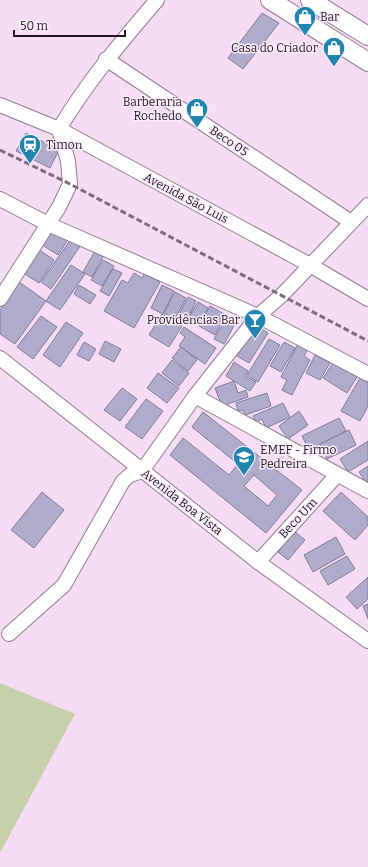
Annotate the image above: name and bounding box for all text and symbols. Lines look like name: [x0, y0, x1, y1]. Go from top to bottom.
shop icon: Bar: [292, 4, 318, 37]
place label: Bar: [320, 10, 340, 24]
scale bar: [14, 12, 125, 38]
text: 50 m: [20, 19, 49, 33]
shop icon: Casa do Criador: [321, 35, 347, 68]
place label: Casa do Criador: [231, 41, 319, 55]
place label: Barberaria Rochedo: [123, 95, 182, 123]
shop icon: Barberaria Rochedo: [184, 96, 210, 129]
street label: Beco 05: [207, 123, 251, 159]
station icon: Timon: [17, 132, 43, 165]
place label: Timon: [46, 138, 83, 152]
street label: Avenida São Luis: [141, 170, 231, 226]
bar icon: Providências Bar: [242, 307, 268, 340]
place label: Providências Bar: [147, 313, 241, 327]
place label: EMEF - Firmo Pedreira: [260, 443, 336, 471]
school or university icon: EMEF - Firmo Pedreira: [231, 444, 257, 477]
street label: Avenida Boa Vista: [139, 466, 226, 538]
street label: Beco Um: [276, 495, 320, 541]

